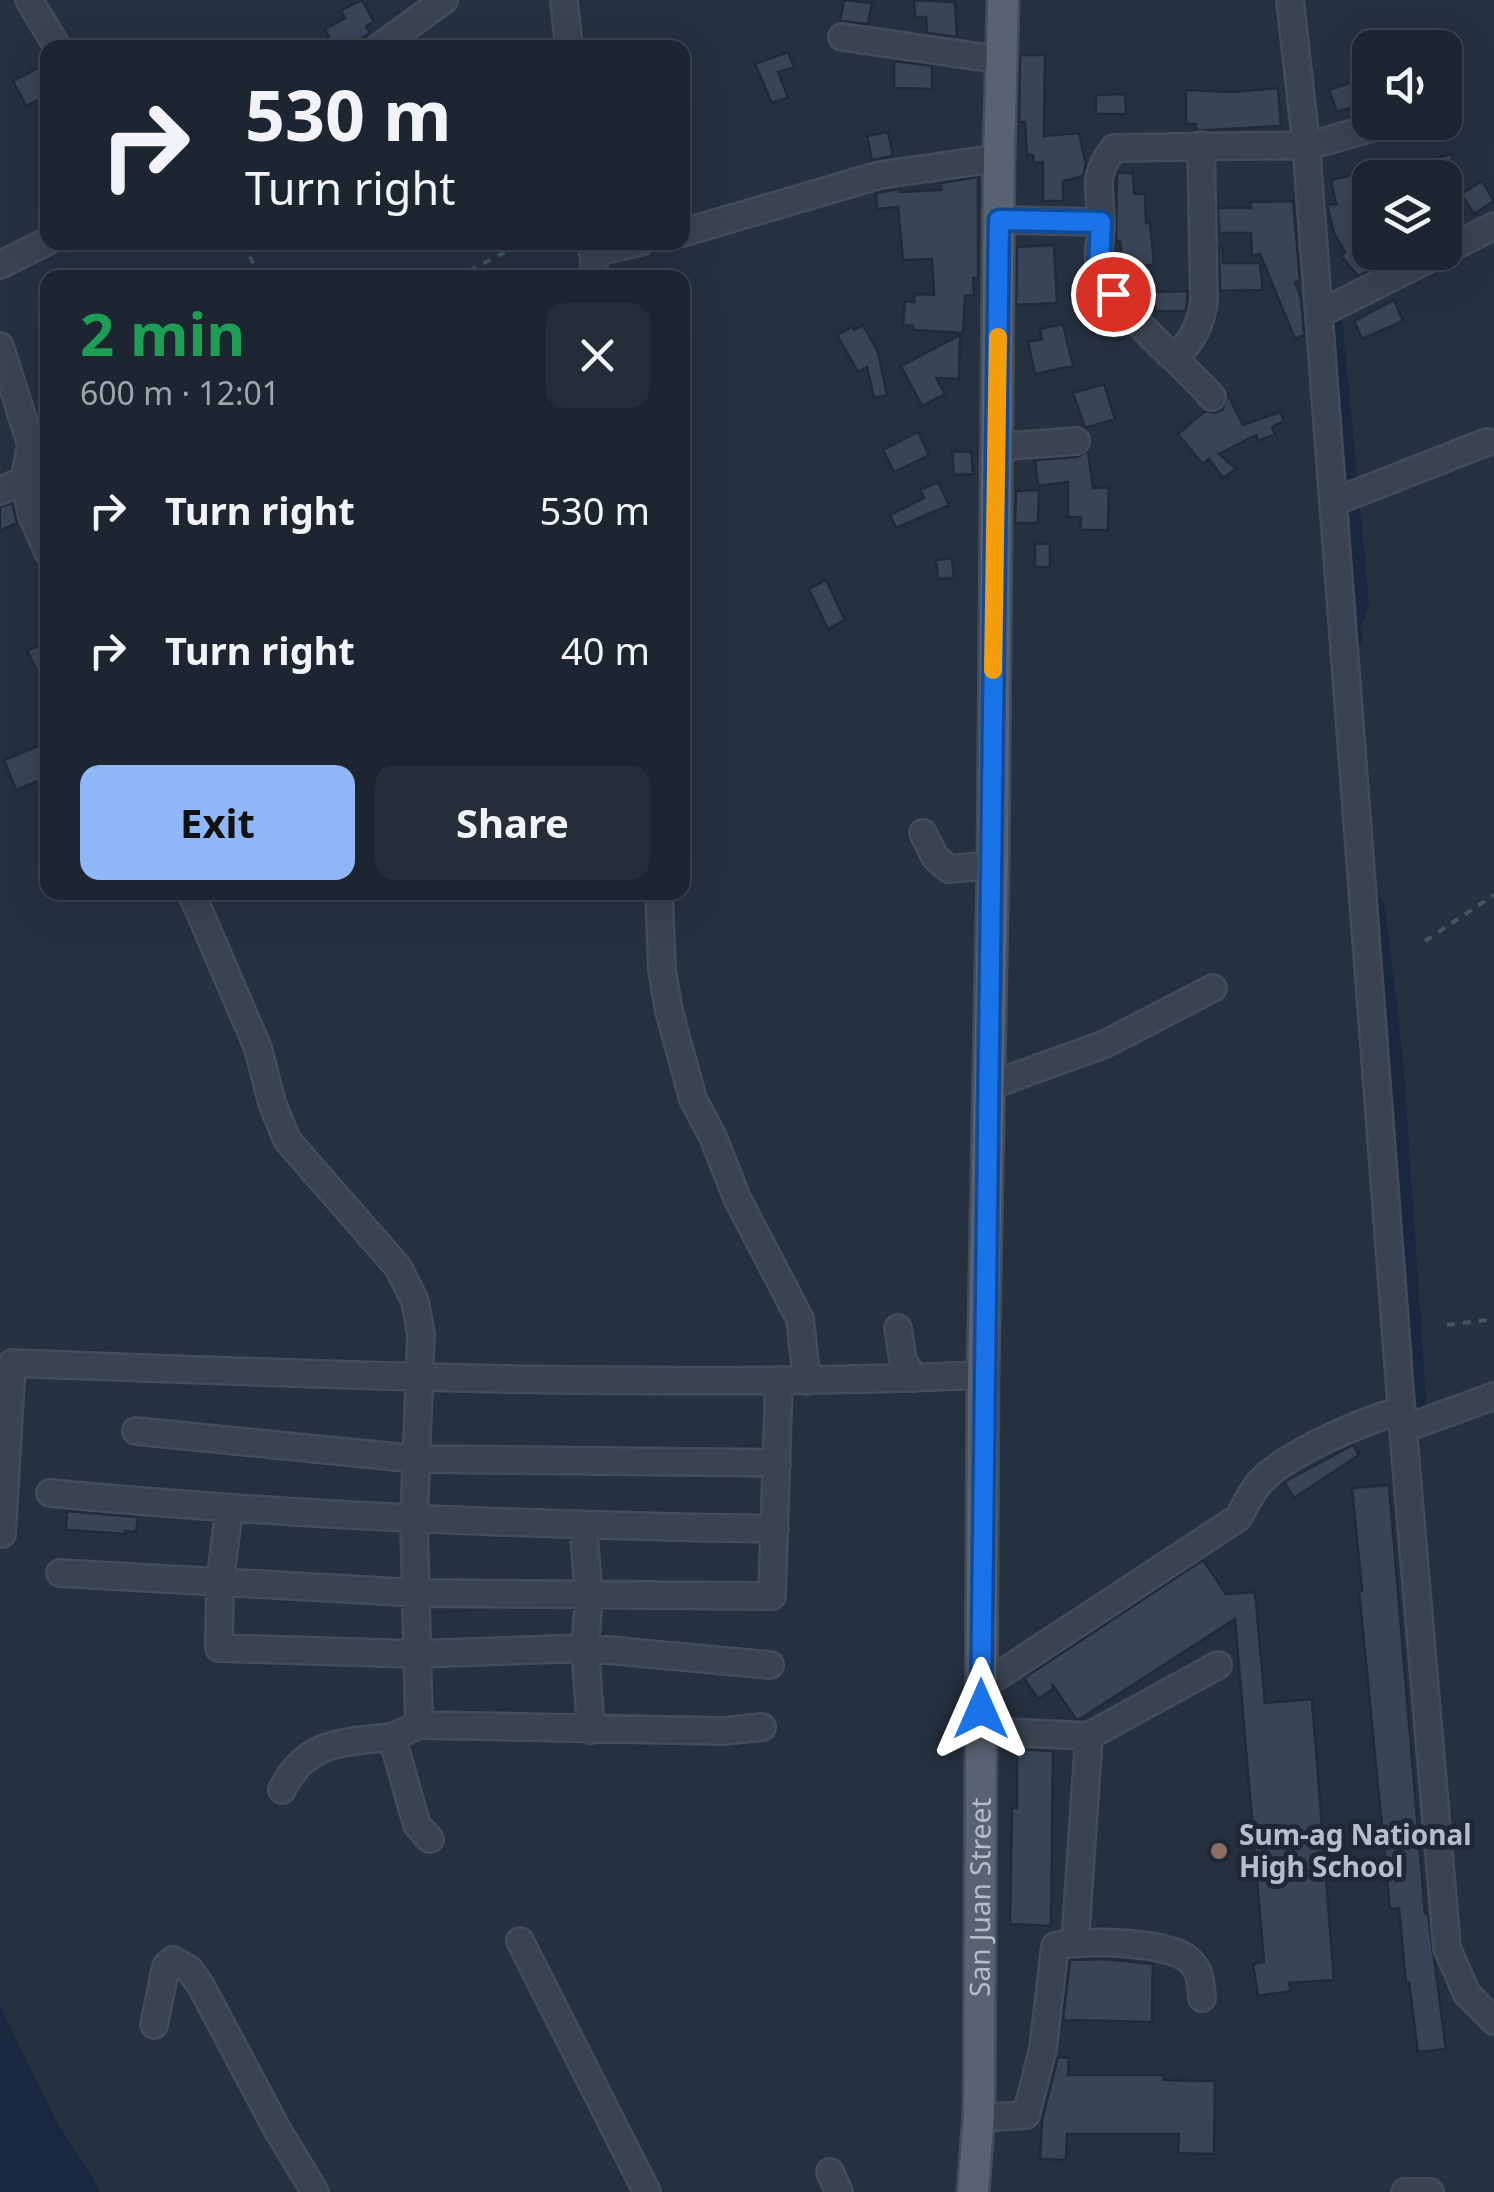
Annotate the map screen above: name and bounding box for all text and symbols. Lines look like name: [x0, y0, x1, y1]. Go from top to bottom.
map controls: [1352, 30, 1462, 270]
button: sound: [1352, 30, 1462, 140]
text: 530 m: [245, 66, 452, 162]
icon: right: [80, 80, 210, 210]
text: Turn right: [245, 157, 456, 218]
button: layers: [1352, 160, 1462, 270]
pin: [1071, 252, 1156, 337]
icon: arrive: [1086, 267, 1141, 322]
text: 2 min: [80, 292, 245, 374]
button: close: [545, 303, 650, 408]
text: 600 m · 12:01: [80, 371, 280, 414]
icon: right: [80, 483, 135, 538]
text: Turn right: [165, 484, 355, 536]
text: 530 m: [539, 484, 650, 536]
icon: right: [80, 623, 135, 678]
text: Turn right: [165, 624, 355, 676]
text: 40 m: [561, 624, 650, 676]
button: Exit: [80, 765, 355, 880]
button: Share: [375, 765, 650, 880]
position arrow: [929, 1657, 1033, 1761]
street label: San Juan Street: [960, 1798, 999, 1997]
place label: Sum-ag National High School: [1239, 1815, 1472, 1885]
marker: Sum-ag National High School: [1208, 1840, 1230, 1862]

